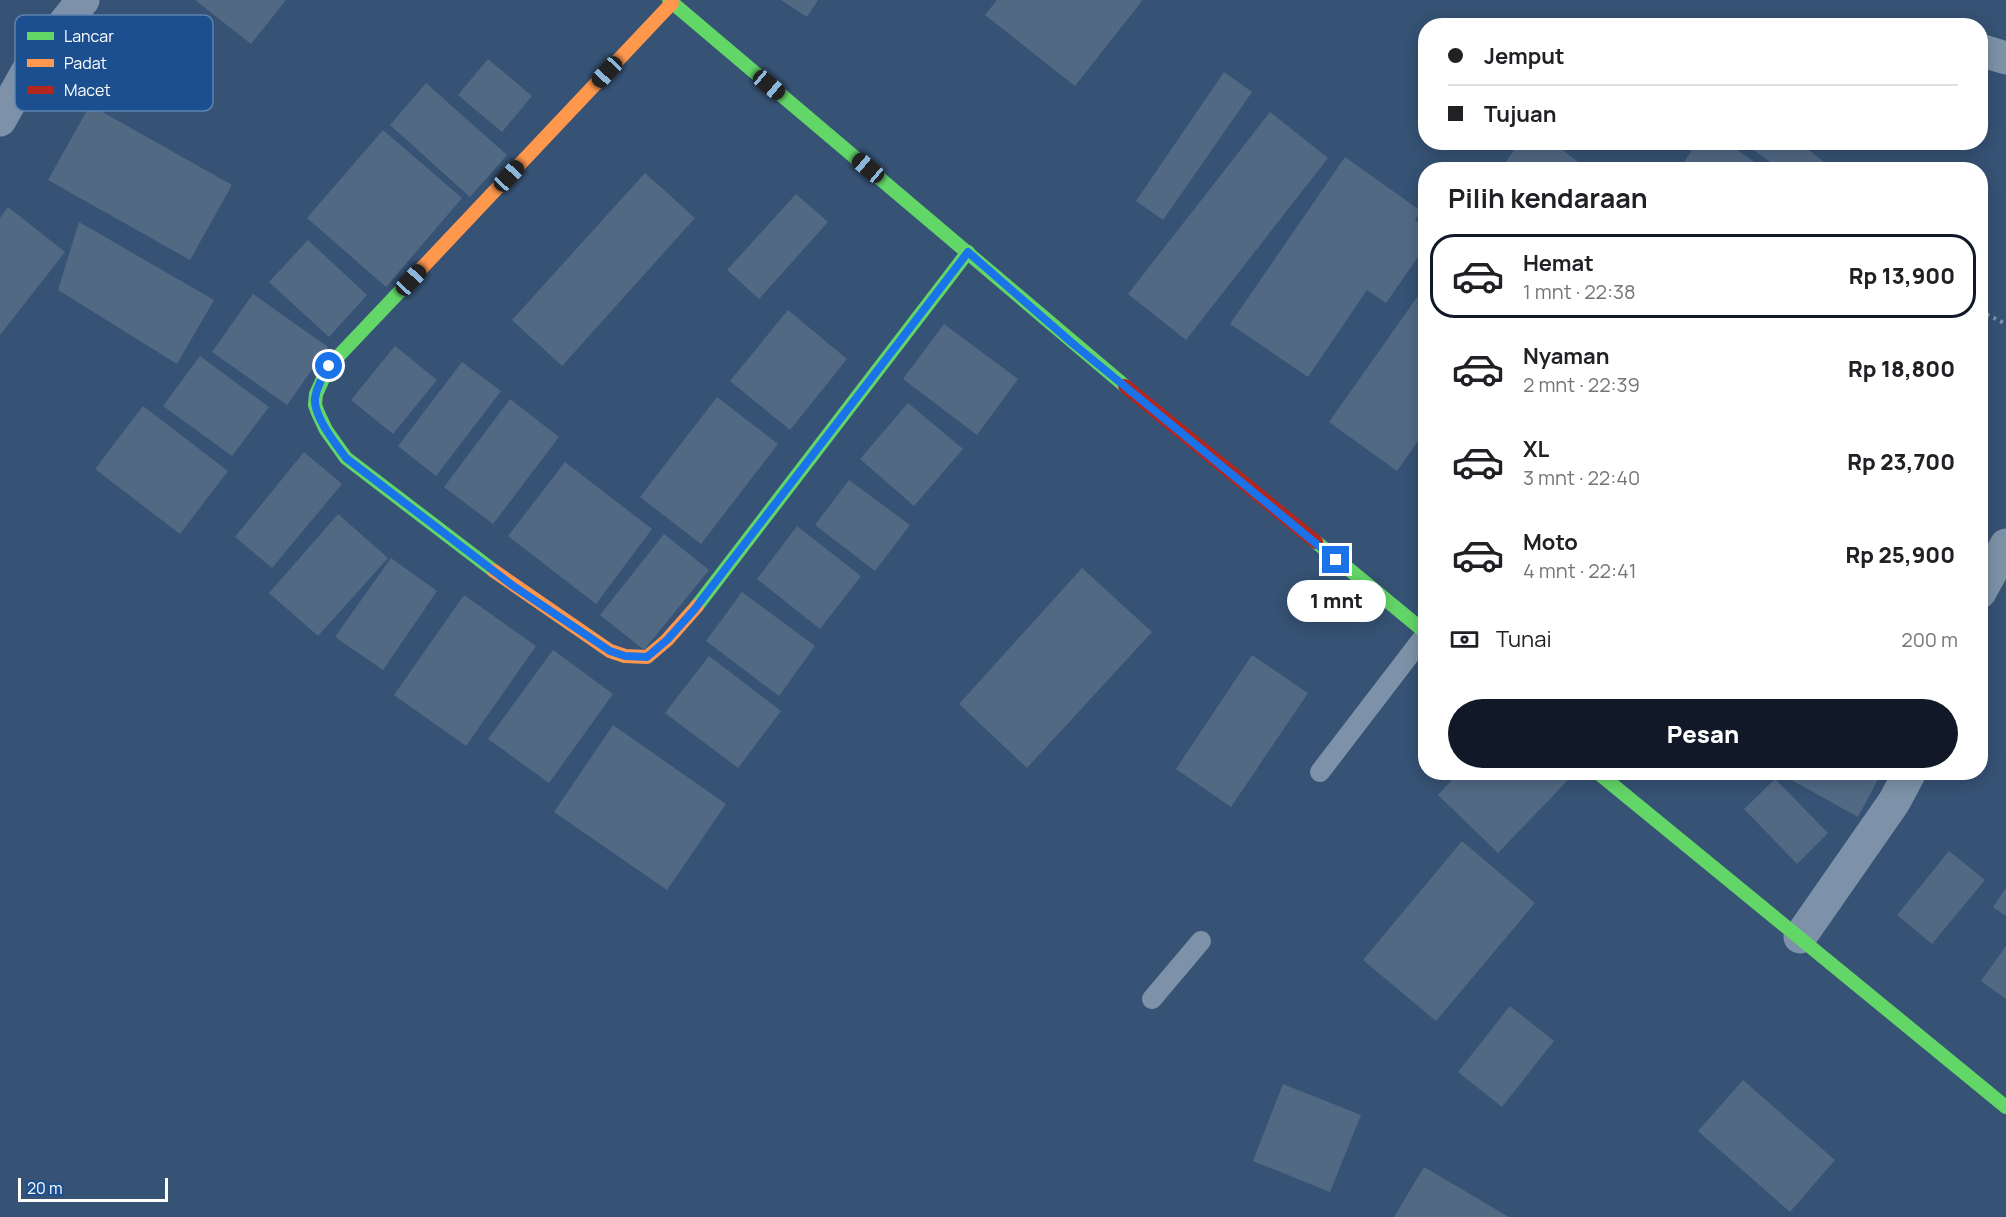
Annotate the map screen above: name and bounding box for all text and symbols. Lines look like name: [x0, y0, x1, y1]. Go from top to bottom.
legend: [15, 15, 213, 111]
text: Lancar: [64, 25, 114, 47]
text: Jemput: [1484, 41, 1565, 71]
text: Padat: [64, 52, 107, 74]
car: [588, 53, 626, 91]
car: [749, 67, 789, 103]
text: Macet: [64, 79, 111, 101]
text: Tujuan: [1484, 99, 1557, 129]
car: [848, 150, 888, 186]
car: [490, 157, 528, 195]
text: Pilih kendaraan: [1448, 179, 1648, 216]
text: Hemat: [1523, 248, 1594, 278]
icon: car: [1451, 249, 1505, 303]
car: [392, 261, 430, 299]
text: Rp 13,900: [1849, 261, 1955, 291]
text: 1 mnt · 22:38: [1523, 278, 1636, 305]
text: Nyaman: [1523, 341, 1610, 371]
icon: car: [1451, 342, 1505, 396]
route start: [315, 352, 342, 379]
text: Rp 18,800: [1848, 354, 1955, 384]
text: 2 mnt · 22:39: [1523, 371, 1640, 398]
text: XL: [1523, 434, 1549, 464]
icon: car: [1451, 435, 1505, 489]
text: Rp 23,700: [1847, 447, 1955, 477]
text: 3 mnt · 22:40: [1523, 464, 1640, 491]
text: Moto: [1523, 527, 1578, 557]
icon: car: [1451, 528, 1505, 582]
text: Rp 25,900: [1846, 540, 1955, 570]
route end: [1322, 546, 1349, 573]
text: 4 mnt · 22:41: [1523, 557, 1637, 584]
callout: 1 mnt: [1286, 581, 1386, 623]
text: 1 mnt: [1310, 587, 1363, 614]
icon: cash: [1448, 623, 1481, 656]
text: Tunai: [1496, 624, 1552, 654]
text: 200 m: [1901, 626, 1958, 653]
button: Pesan: [1448, 699, 1958, 768]
scale bar: [18, 1175, 168, 1202]
text: 20 m: [27, 1177, 63, 1199]

